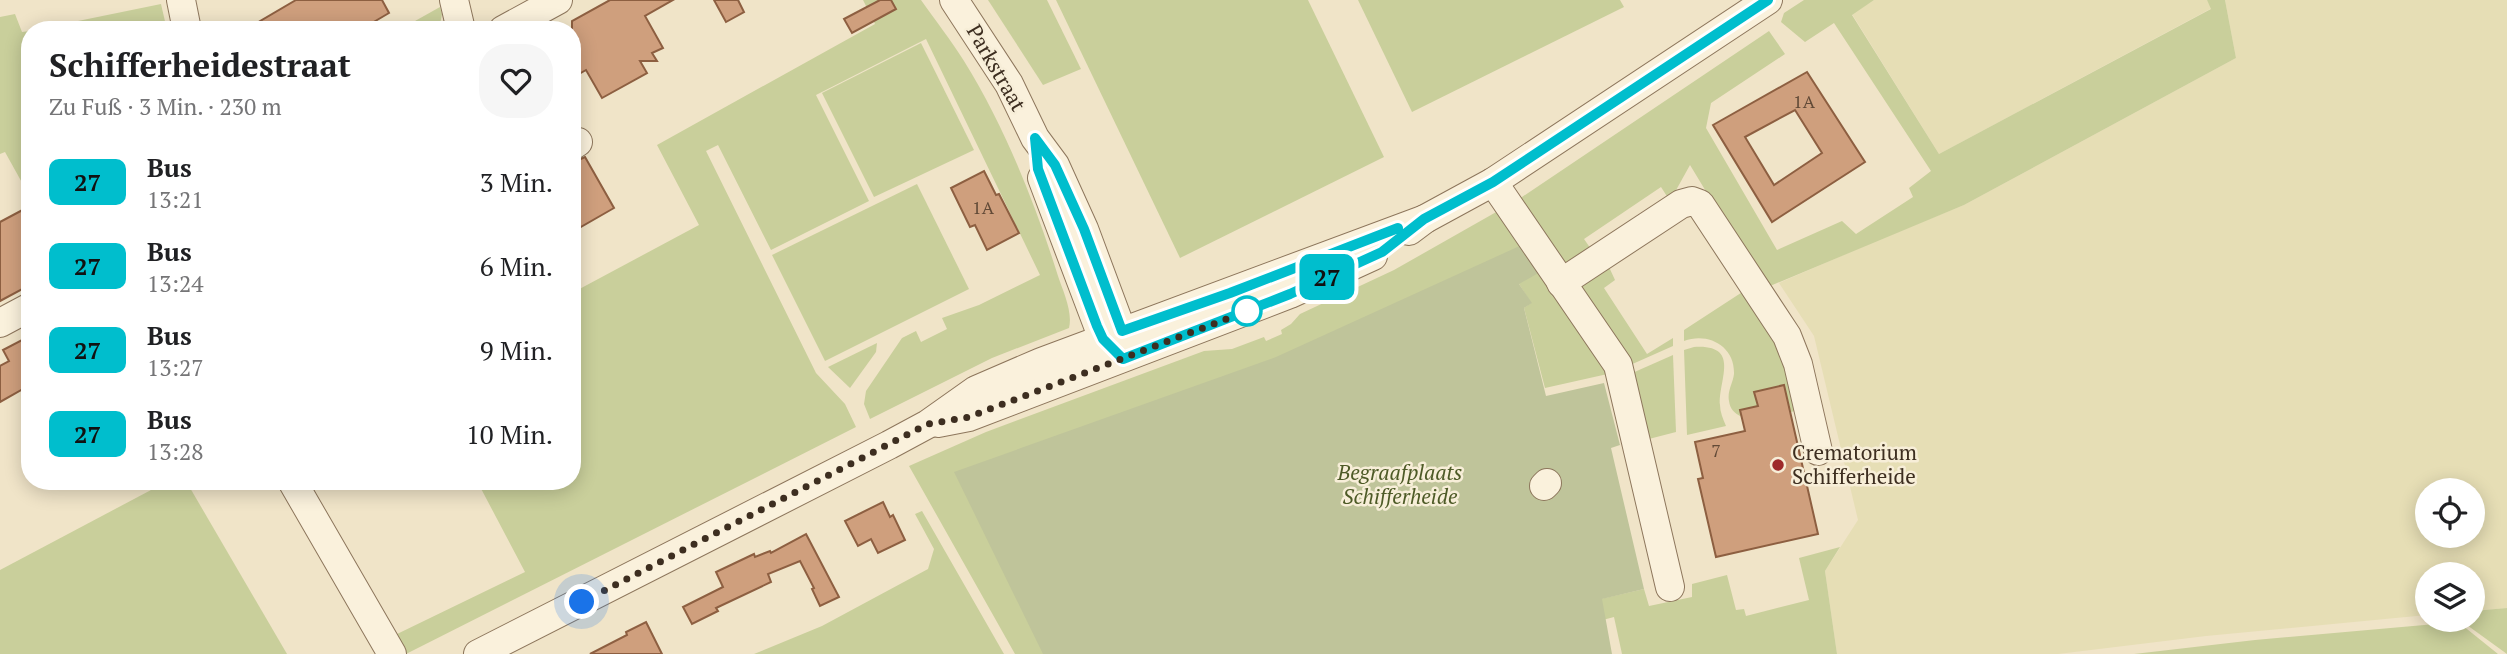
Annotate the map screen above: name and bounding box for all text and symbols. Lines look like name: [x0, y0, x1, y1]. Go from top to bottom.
street label: Parkstraat: [961, 19, 1033, 116]
text: Schifferheidestraat: [49, 43, 351, 86]
button: heart: [479, 44, 553, 118]
house number: 1A: [1793, 89, 1816, 113]
text: Zu Fuß · 3 Min. · 230 m: [49, 91, 282, 122]
text: Bus: [147, 150, 192, 184]
text: 3 Min.: [480, 165, 553, 199]
text: 27: [74, 166, 101, 198]
text: 13:21: [147, 184, 204, 215]
house number: 1A: [972, 195, 995, 219]
text: Bus: [147, 234, 192, 268]
text: 6 Min.: [480, 249, 553, 283]
text: 27: [74, 250, 101, 282]
line badge: 27: [1296, 254, 1358, 300]
text: 27: [1313, 261, 1341, 293]
text: 13:24: [147, 268, 204, 299]
unlabelled marker: [1232, 296, 1262, 326]
text: Bus: [147, 318, 192, 352]
text: 9 Min.: [480, 333, 553, 367]
text: 27: [74, 334, 101, 366]
text: 13:27: [147, 352, 204, 383]
text: Bus: [147, 402, 192, 436]
text: 10 Min.: [466, 417, 553, 451]
text: 27: [74, 418, 101, 450]
text: 13:28: [147, 436, 204, 467]
house number: 7: [1711, 438, 1721, 462]
place label: Crematorium Schifferheide: [1792, 438, 1917, 490]
marker: Crematorium Schifferheide: [1770, 457, 1786, 473]
park label: Begraafplaats Schifferheide: [1337, 458, 1463, 510]
map controls: [2415, 478, 2485, 632]
button: locate: [2415, 478, 2485, 548]
button: layers: [2415, 562, 2485, 632]
your location: [564, 584, 599, 619]

